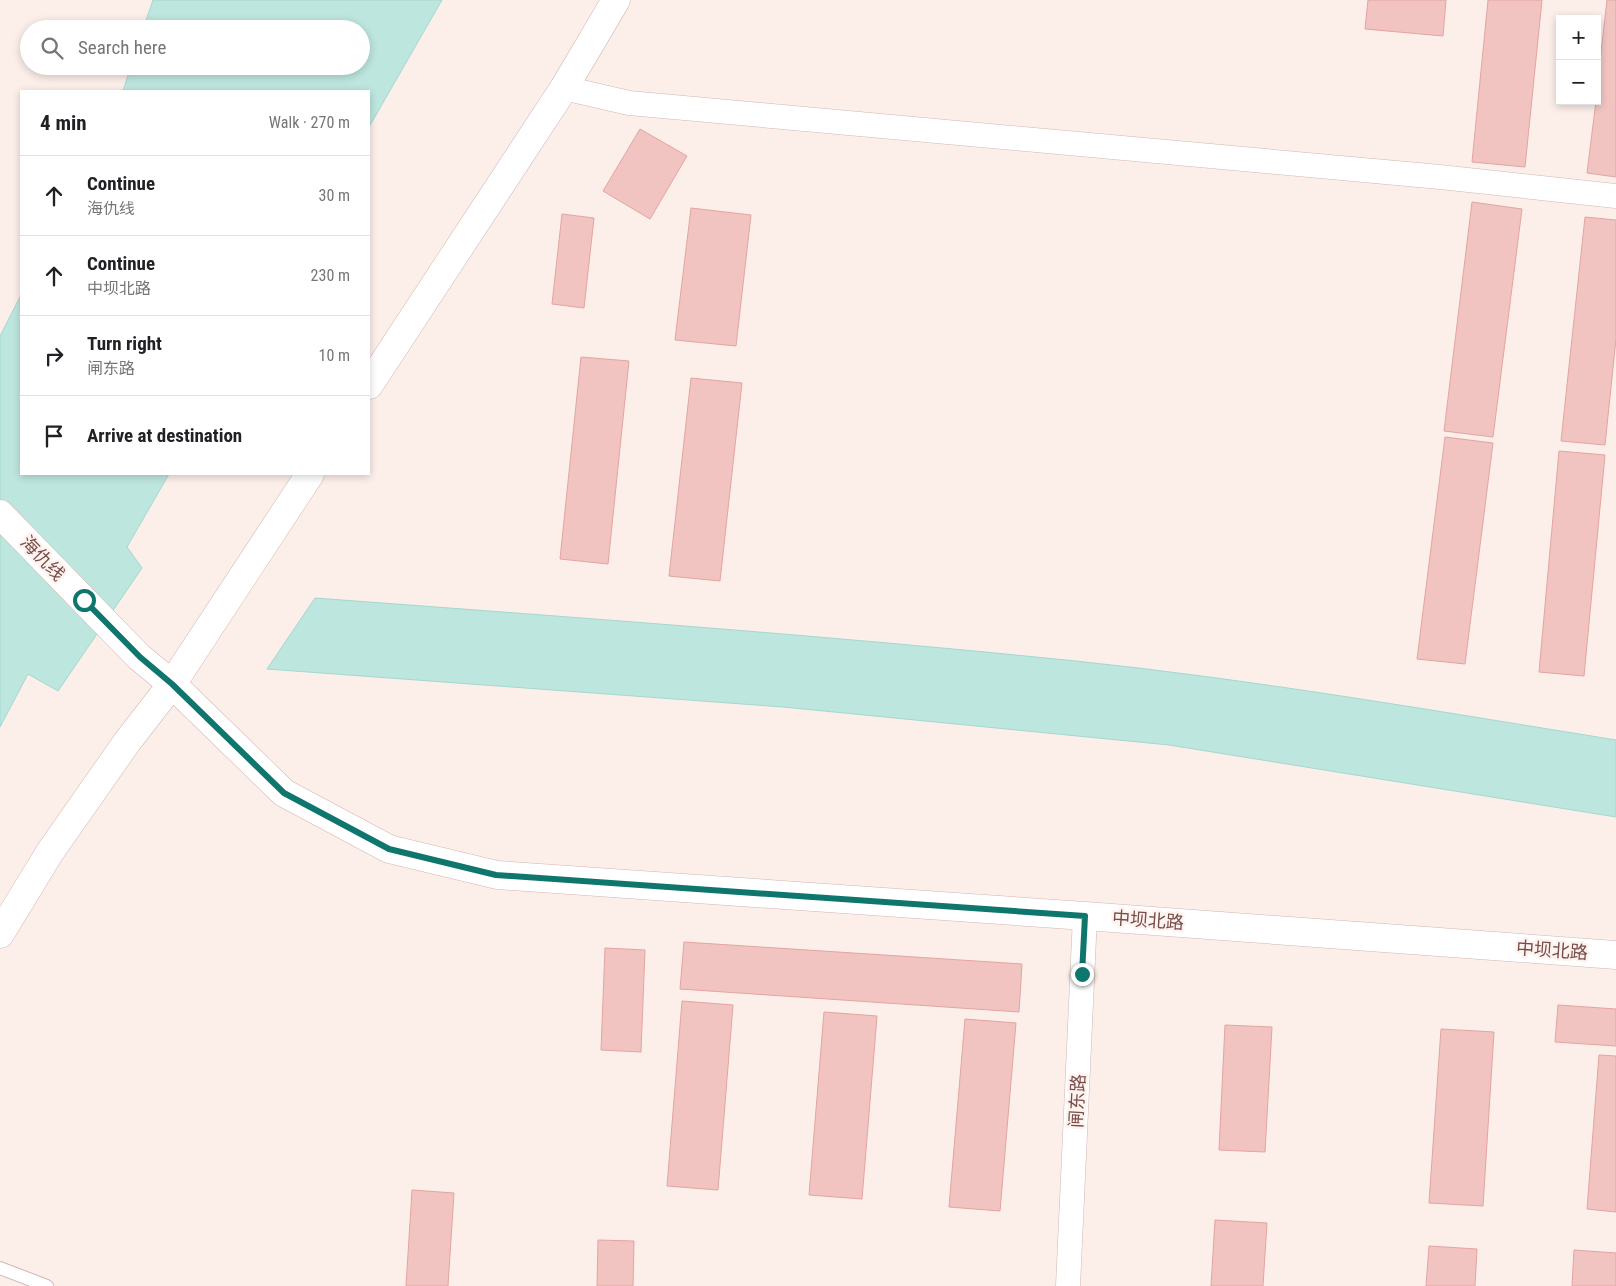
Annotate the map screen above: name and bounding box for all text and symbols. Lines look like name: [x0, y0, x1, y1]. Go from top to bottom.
map controls: [1556, 15, 1601, 105]
button: +: [1556, 15, 1601, 60]
search box: [20, 20, 370, 75]
icon: search: [38, 34, 66, 62]
text: Search here: [78, 36, 166, 59]
button: −: [1556, 60, 1601, 105]
text: 4 min: [40, 111, 87, 135]
text: Walk · 270 m: [269, 113, 350, 132]
text: Continue: [87, 172, 155, 195]
icon: ahead: [40, 182, 68, 210]
text: 30 m: [318, 186, 350, 205]
text: 海仇线: [87, 199, 135, 218]
text: Continue: [87, 252, 155, 275]
icon: ahead: [40, 262, 68, 290]
text: 230 m: [311, 266, 350, 285]
text: 中坝北路: [87, 279, 151, 298]
text: Turn right: [87, 332, 162, 355]
icon: right: [40, 342, 68, 370]
text: 10 m: [318, 346, 350, 365]
text: 闸东路: [87, 359, 135, 378]
icon: arrive: [40, 422, 68, 450]
text: Arrive at destination: [87, 424, 242, 447]
street label: 海仇线: [17, 531, 69, 585]
route start: [73, 589, 96, 612]
street label: 中坝北路: [1111, 907, 1185, 933]
street label: 中坝北路: [1515, 937, 1589, 963]
route end: [1071, 963, 1094, 986]
street label: 闸东路: [1065, 1073, 1089, 1129]

